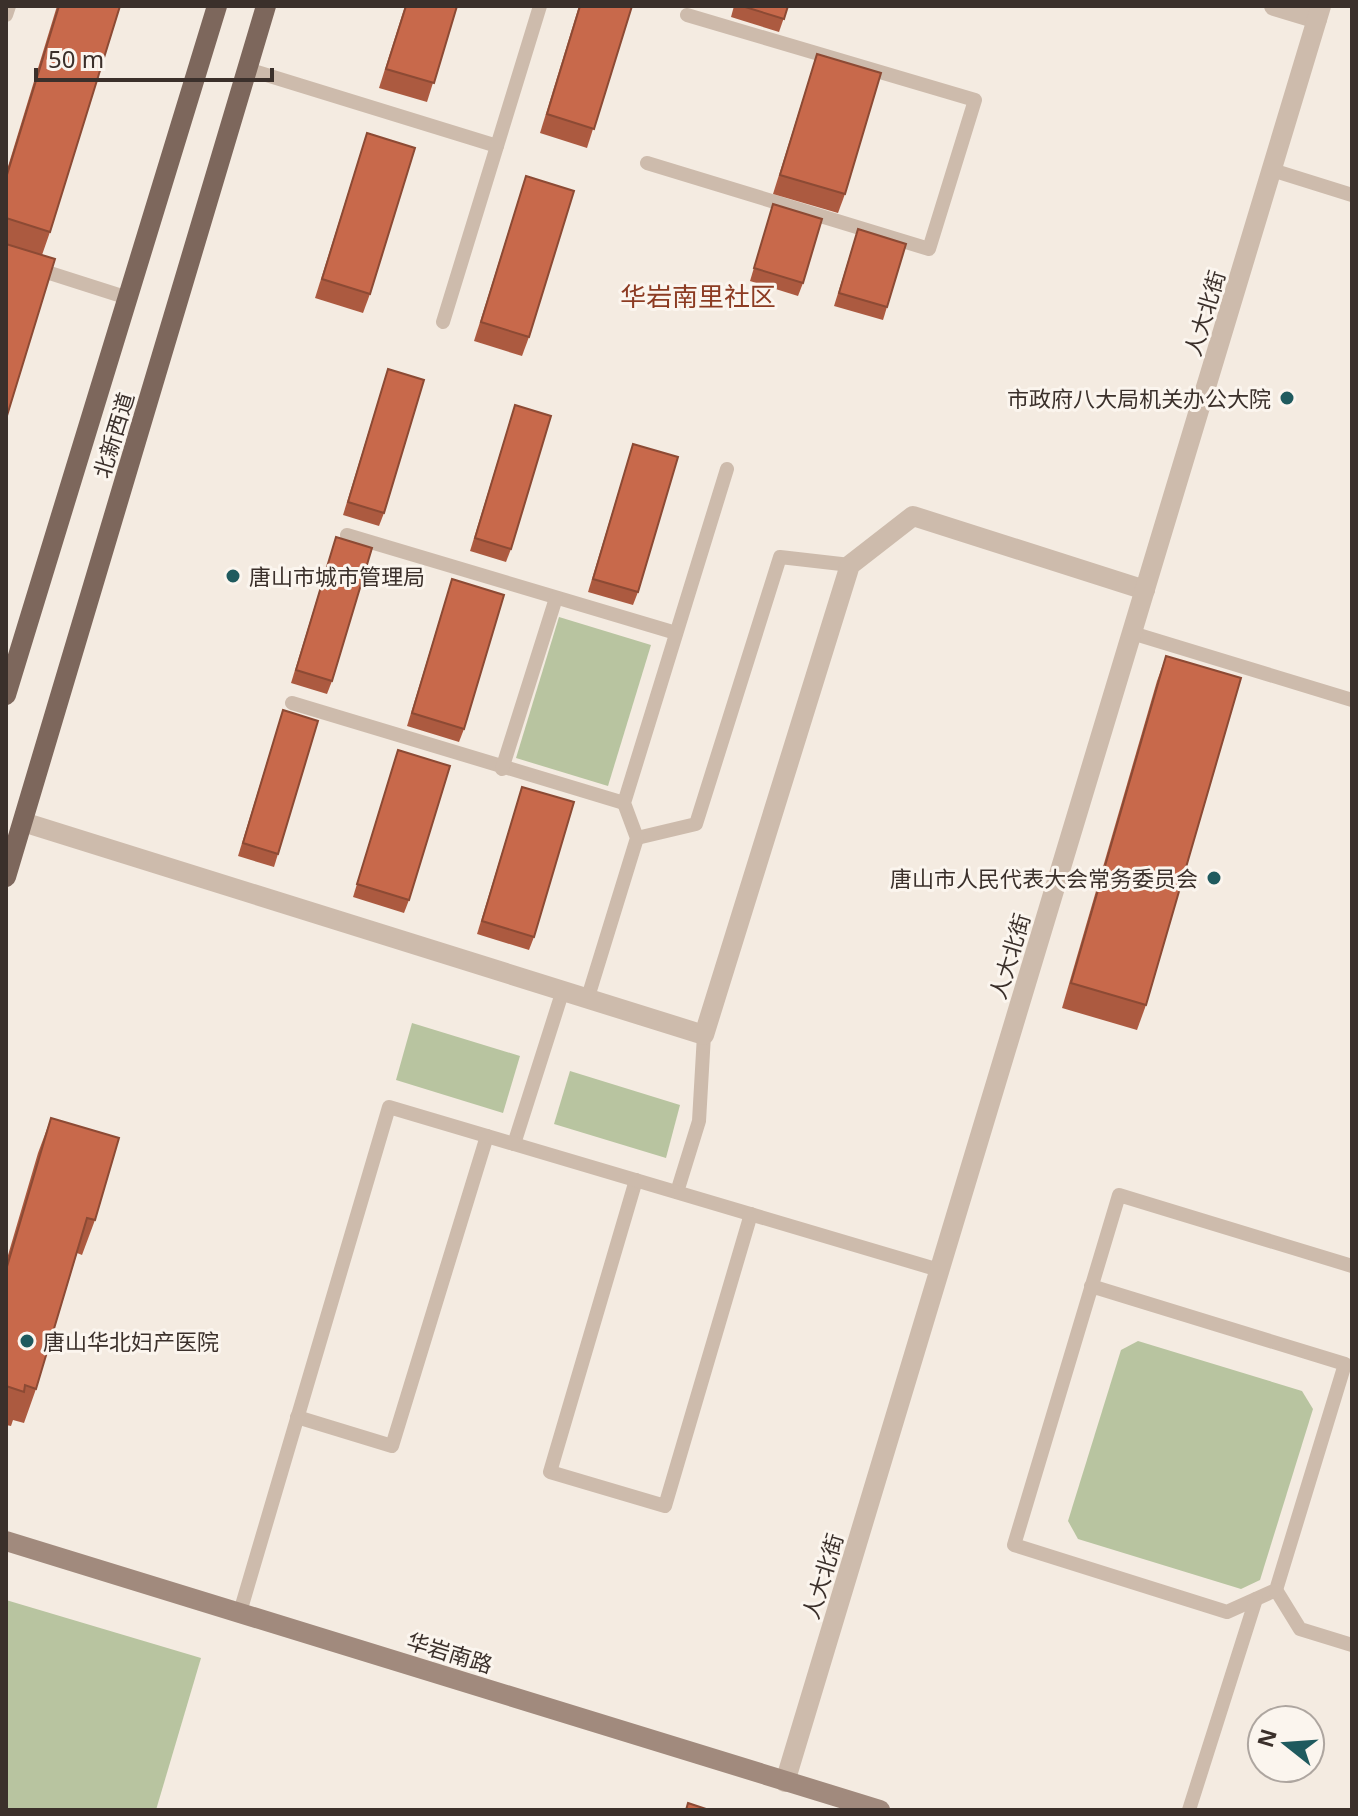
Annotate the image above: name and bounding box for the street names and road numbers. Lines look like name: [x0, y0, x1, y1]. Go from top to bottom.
street label: 人大北街: [1177, 267, 1231, 359]
street label: 北新西道: [86, 389, 140, 481]
street label: 人大北街: [982, 910, 1036, 1002]
street label: 人大北街: [795, 1530, 849, 1622]
street label: 华岩南路: [404, 1625, 496, 1679]

